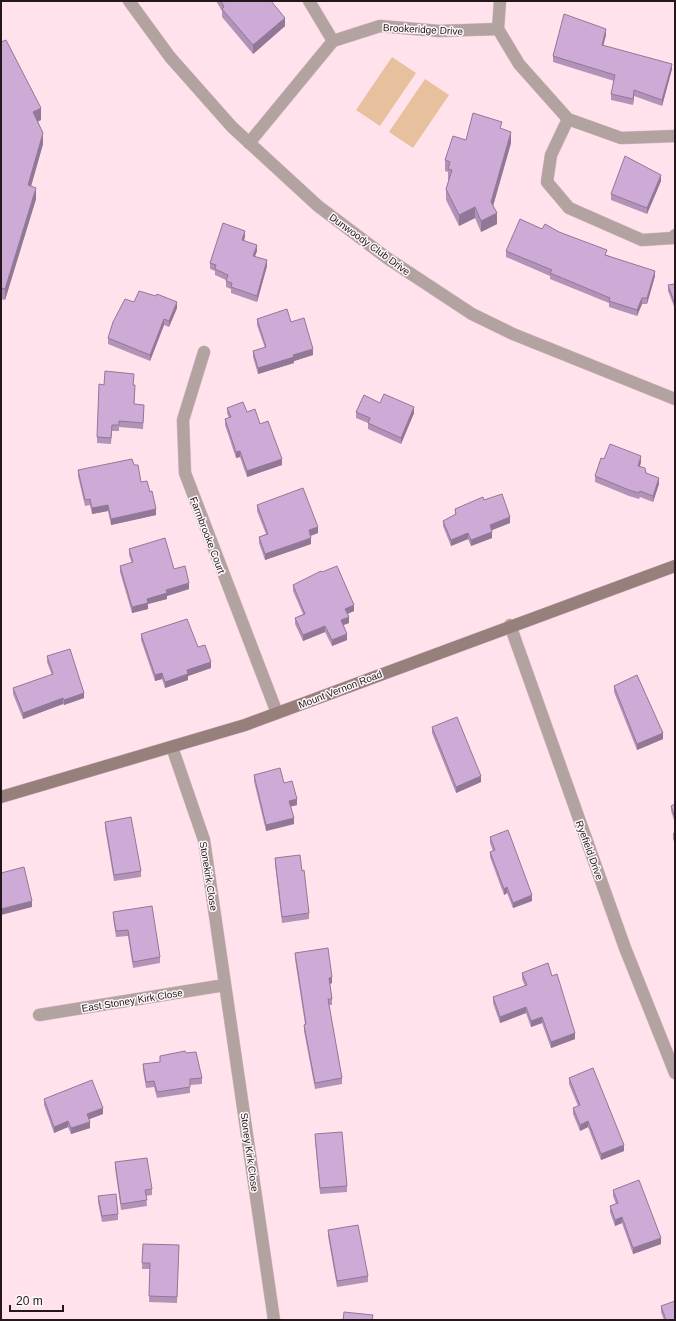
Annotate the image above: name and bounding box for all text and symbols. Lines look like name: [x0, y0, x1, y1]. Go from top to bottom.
street label: Brookeridge Drive: [383, 22, 464, 37]
street label: Dunwoody Club Drive: [327, 212, 412, 278]
street label: Farmbrooke Court: [188, 495, 227, 575]
street label: Mount Vernon Road: [297, 668, 384, 711]
street label: Ryefield Drive: [574, 819, 605, 882]
street label: Stonekirk Close: [198, 841, 219, 912]
street label: East Stoney Kirk Close: [81, 987, 184, 1014]
street label: Stoney Kirk Close: [239, 1112, 261, 1193]
scale bar: [10, 1287, 63, 1313]
text: 20 m: [16, 1294, 43, 1308]

